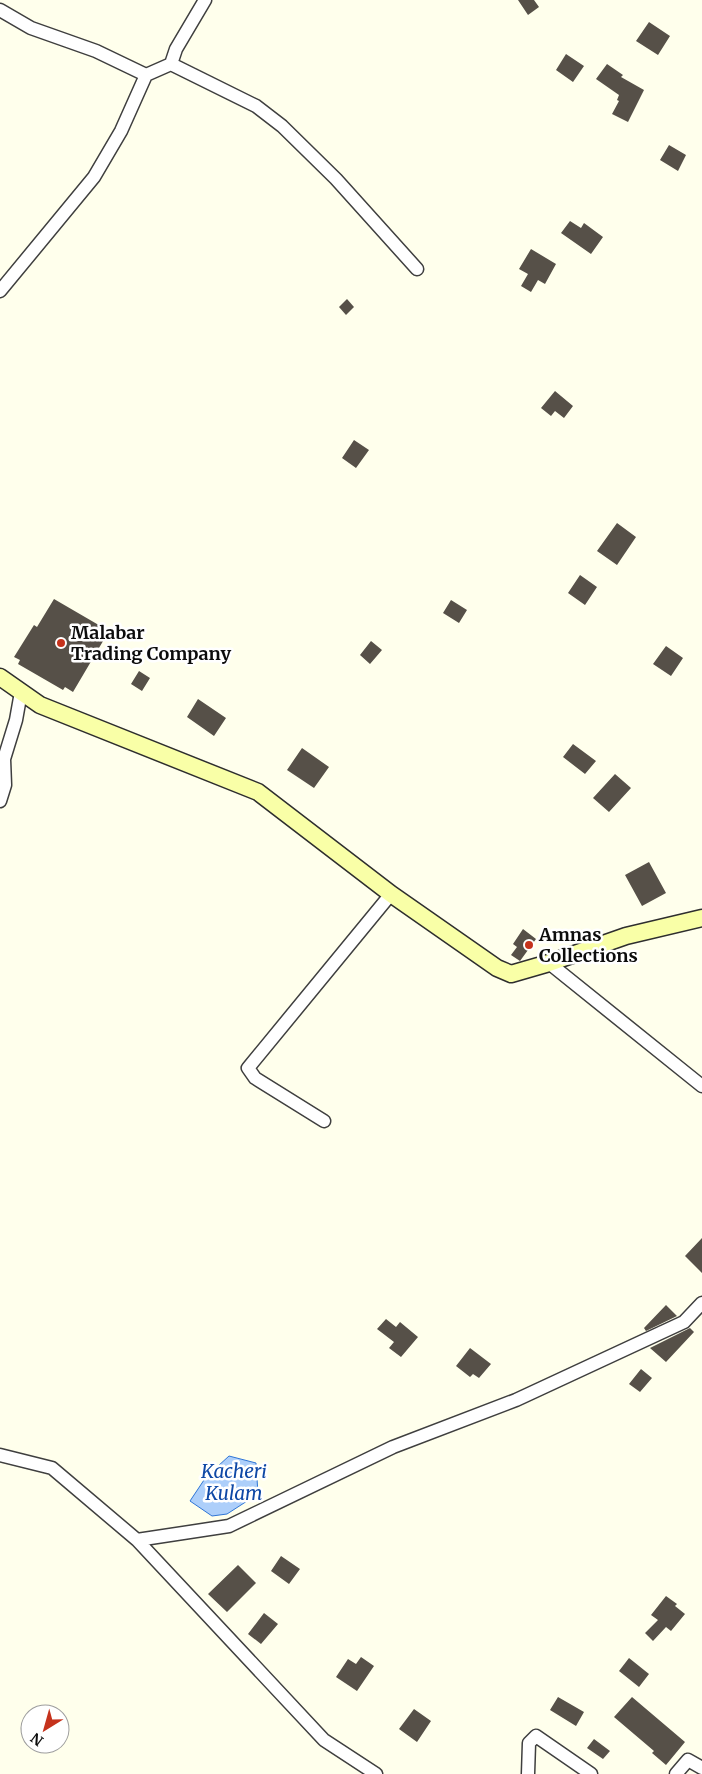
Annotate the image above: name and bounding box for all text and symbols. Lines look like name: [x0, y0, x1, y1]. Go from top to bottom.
place label: Malabar Trading Company: [71, 621, 231, 665]
marker: Malabar Trading Company: [55, 637, 67, 649]
place label: Amnas Collections: [538, 923, 638, 967]
marker: Amnas Collections: [523, 939, 535, 951]
water label: Kacheri Kulam: [200, 1459, 267, 1505]
north arrow: [20, 1704, 70, 1754]
text: N: [27, 1729, 47, 1750]

